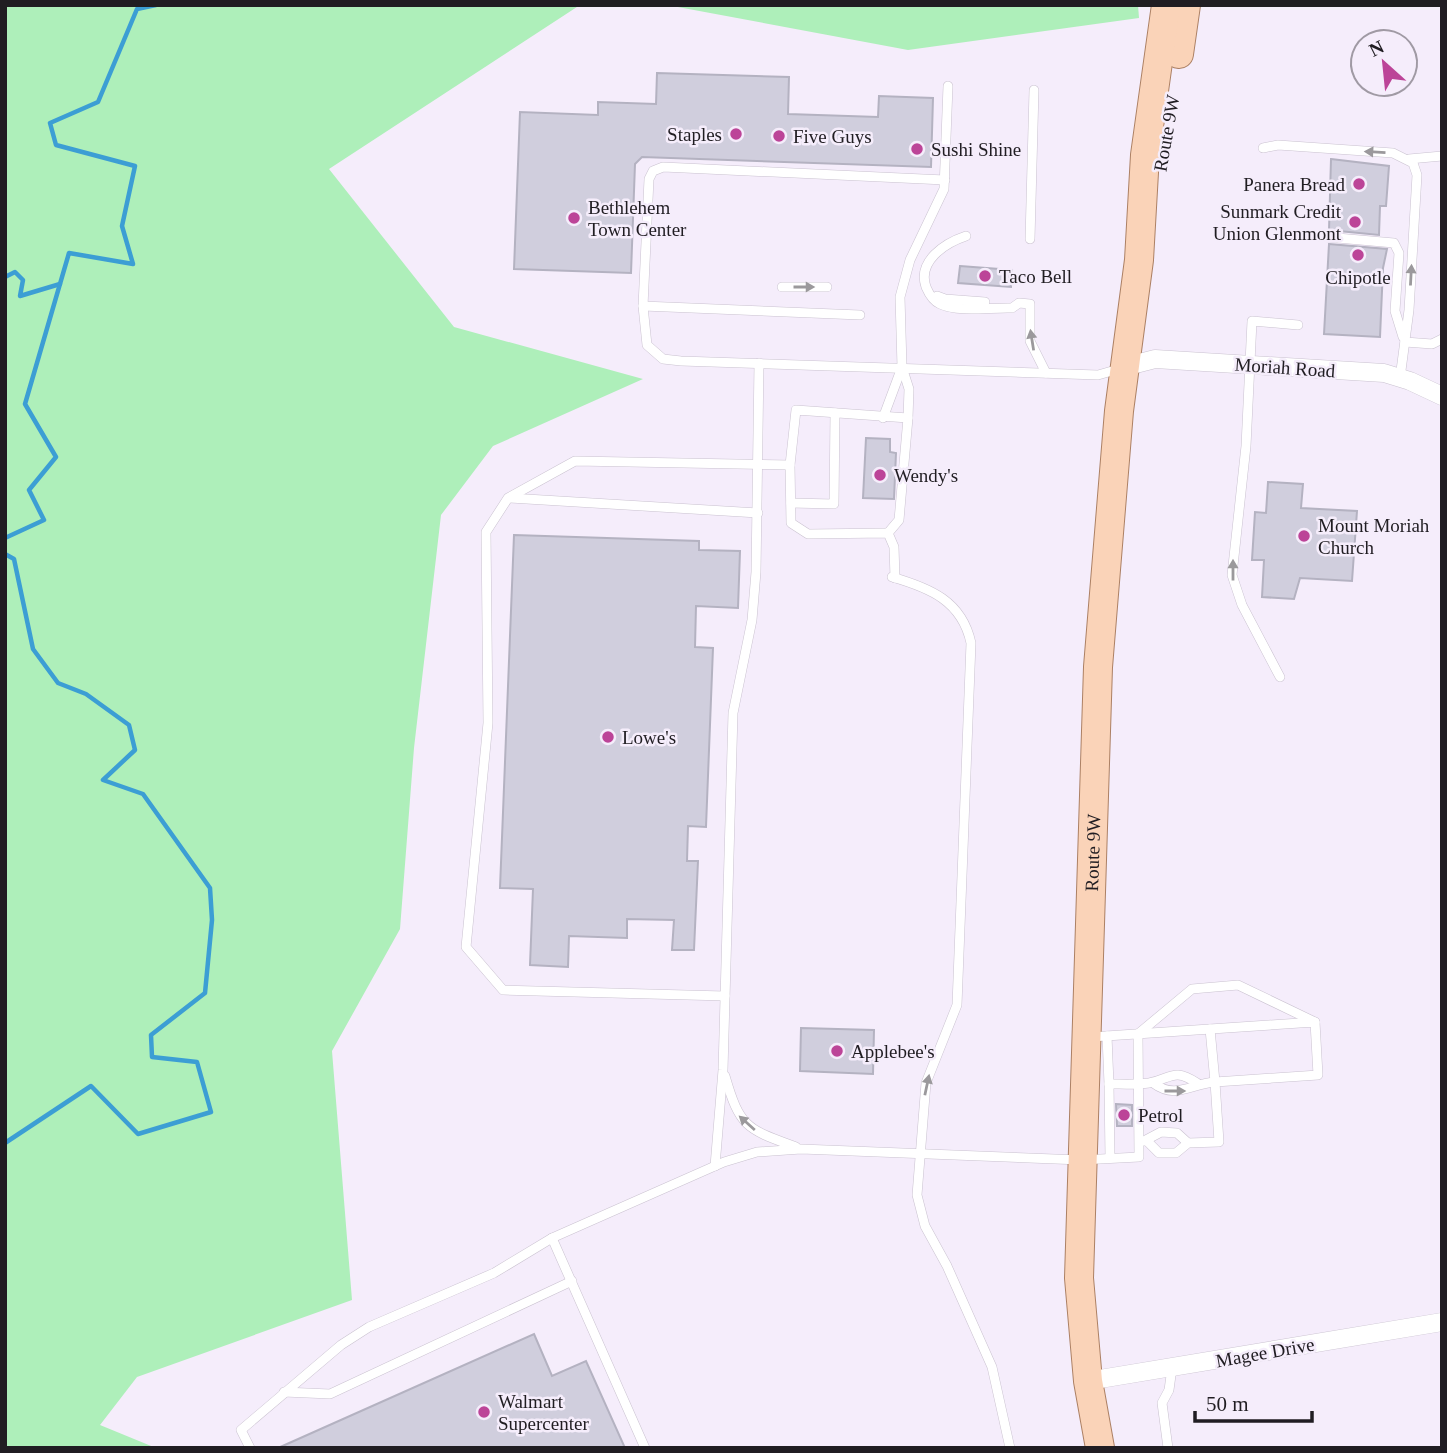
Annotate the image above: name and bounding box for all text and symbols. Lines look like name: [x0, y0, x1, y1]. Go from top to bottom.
north arrow: [1349, 28, 1419, 98]
text: N: [1366, 36, 1388, 61]
street label: Route 9W: [1149, 93, 1184, 173]
place label: Staples: [667, 124, 722, 145]
marker: Staples: [728, 126, 744, 142]
place label: Five Guys: [793, 126, 872, 147]
marker: Five Guys: [771, 128, 787, 144]
place label: Sushi Shine: [931, 139, 1021, 160]
marker: Sushi Shine: [909, 141, 925, 157]
one-way arrow: [1364, 146, 1386, 157]
place label: Panera Bread: [1243, 174, 1345, 195]
marker: Panera Bread: [1351, 176, 1367, 192]
place label: Bethlehem Town Center: [588, 197, 687, 240]
place label: Sunmark Credit Union Glenmont: [1213, 201, 1342, 244]
marker: Bethlehem Town Center: [566, 210, 582, 226]
marker: Sunmark Credit Union Glenmont: [1347, 214, 1363, 230]
marker: Chipotle: [1350, 247, 1366, 263]
one-way arrow: [1406, 263, 1417, 285]
place label: Taco Bell: [999, 266, 1072, 287]
place label: Chipotle: [1325, 267, 1391, 288]
marker: Taco Bell: [977, 268, 993, 284]
one-way arrow: [794, 281, 816, 293]
one-way arrow: [1026, 329, 1037, 351]
street label: Moriah Road: [1234, 354, 1336, 382]
place label: Wendy's: [894, 465, 958, 486]
marker: Wendy's: [872, 467, 888, 483]
place label: Mount Moriah Church: [1318, 515, 1430, 558]
marker: Mount Moriah Church: [1296, 528, 1312, 544]
one-way arrow: [1227, 559, 1239, 581]
place label: Lowe's: [622, 727, 676, 748]
marker: Lowe's: [600, 729, 616, 745]
street label: Route 9W: [1081, 814, 1104, 892]
place label: Applebee's: [851, 1041, 935, 1062]
marker: Applebee's: [829, 1043, 845, 1059]
one-way arrow: [922, 1074, 933, 1096]
one-way arrow: [1164, 1085, 1186, 1097]
place label: Petrol: [1138, 1105, 1183, 1126]
marker: Petrol: [1116, 1107, 1132, 1123]
one-way arrow: [739, 1116, 756, 1132]
street label: Magee Drive: [1214, 1333, 1316, 1371]
scale bar: [1195, 1380, 1312, 1424]
place label: Walmart Supercenter: [498, 1391, 589, 1434]
text: 50 m: [1206, 1392, 1249, 1416]
marker: Walmart Supercenter: [476, 1404, 492, 1420]

